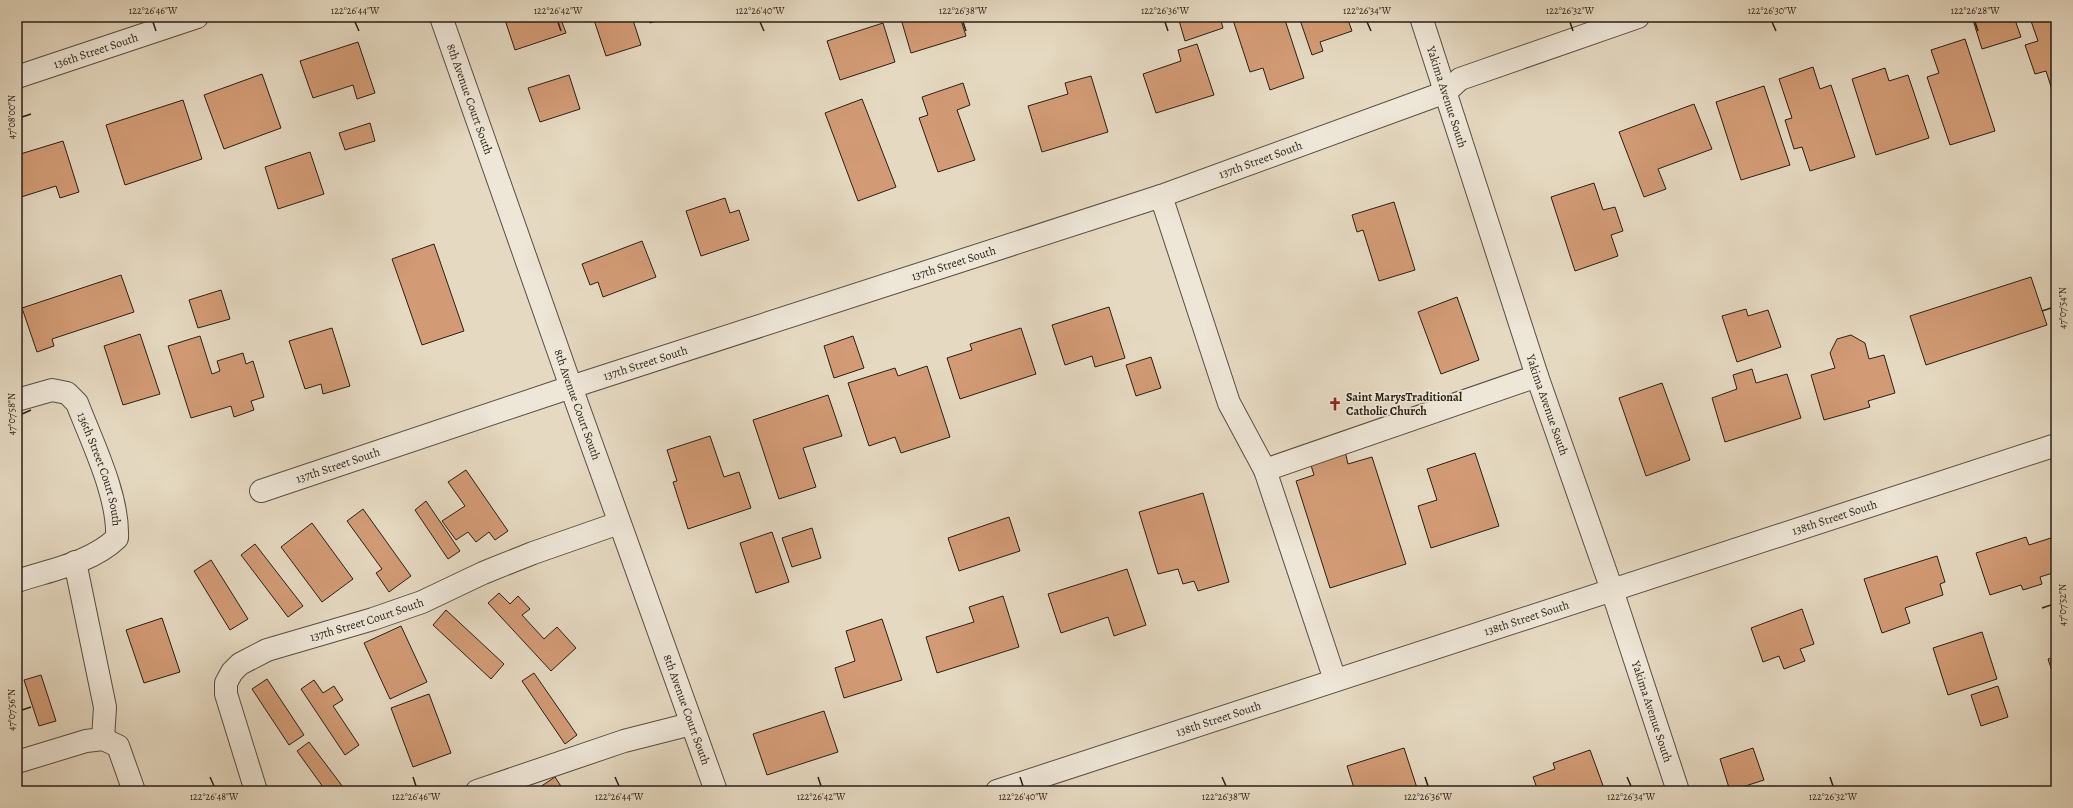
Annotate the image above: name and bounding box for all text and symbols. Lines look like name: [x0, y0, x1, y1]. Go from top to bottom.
text: 122°26'46"W: [129, 4, 178, 17]
text: 122°26'44"W: [331, 4, 380, 17]
text: 122°26'42"W: [534, 4, 583, 17]
text: 122°26'40"W: [735, 4, 785, 17]
text: 122°26'38"W: [939, 4, 988, 17]
text: 122°26'36"W: [1141, 4, 1190, 17]
text: 122°26'34"W: [1343, 4, 1392, 17]
text: 122°26'32"W: [1546, 4, 1595, 17]
text: 122°26'30"W: [1748, 4, 1797, 17]
text: 122°26'28"W: [1951, 4, 2000, 17]
street label: 136th Street South: [51, 29, 141, 72]
street label: 8th Avenue Court South: [443, 41, 497, 157]
street label: Yakima Avenue South: [1423, 43, 1471, 150]
text: 47°08'00"N: [5, 95, 18, 139]
street label: 137th Street South: [1216, 137, 1305, 182]
street label: 137th Street South: [909, 242, 998, 284]
text: 47°07'54"N: [2056, 287, 2069, 329]
street label: 137th Street South: [601, 342, 690, 384]
street label: 8th Avenue Court South: [550, 347, 605, 463]
street label: Yakima Avenue South: [1522, 351, 1572, 458]
place label: Saint MarysTraditional Catholic Church: [1346, 389, 1463, 419]
text: 47°07'58"N: [5, 393, 18, 435]
church icon: Saint MarysTraditional Catholic Church: [1327, 396, 1343, 412]
street label: 136th Street Court South: [73, 410, 125, 527]
street label: 137th Street South: [294, 443, 383, 487]
street label: 138th Street South: [1790, 496, 1880, 539]
text: 47°07'52"N: [2056, 584, 2069, 626]
street label: 137th Street Court South: [308, 594, 426, 645]
street label: 138th Street South: [1482, 596, 1572, 639]
street label: 8th Avenue Court South: [660, 652, 714, 768]
street label: Yakima Avenue South: [1627, 658, 1676, 765]
text: 47°07'56"N: [5, 689, 18, 731]
street label: 138th Street South: [1174, 697, 1264, 740]
text: 122°26'48"W: [190, 790, 239, 803]
text: 122°26'46"W: [392, 790, 441, 803]
text: 122°26'44"W: [595, 790, 644, 803]
text: 122°26'42"W: [797, 790, 846, 803]
text: 122°26'40"W: [998, 790, 1048, 803]
text: 122°26'38"W: [1202, 790, 1251, 803]
text: 122°26'36"W: [1404, 790, 1453, 803]
text: 122°26'34"W: [1607, 790, 1656, 803]
text: 122°26'32"W: [1809, 790, 1858, 803]

